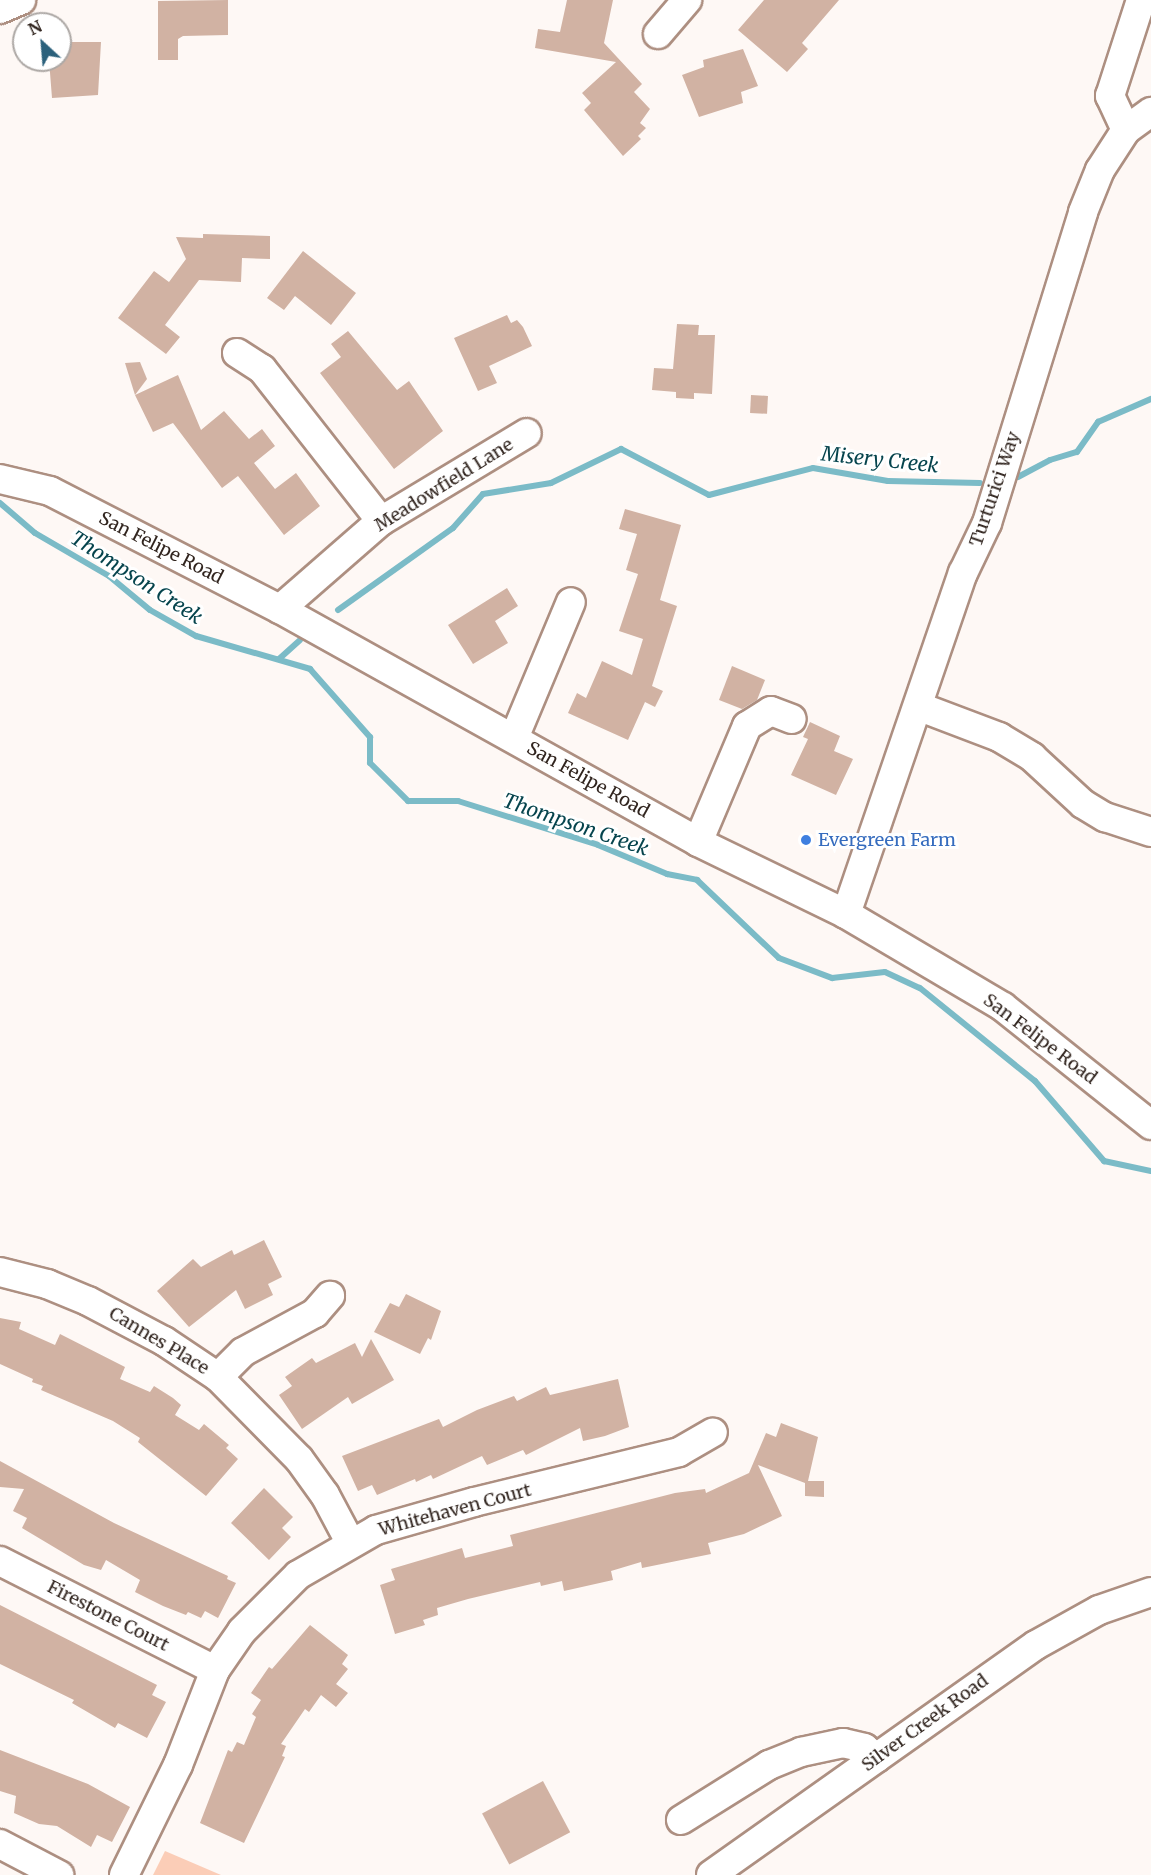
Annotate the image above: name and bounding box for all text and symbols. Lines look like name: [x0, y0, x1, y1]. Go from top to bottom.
north arrow: [12, 12, 72, 72]
text: N: [25, 16, 45, 39]
street label: Turturici Way: [965, 429, 1025, 549]
street label: Meadowfield Lane: [371, 434, 517, 536]
water label: Misery Creek: [820, 441, 940, 477]
street label: San Felipe Road: [95, 507, 227, 589]
water label: Thompson Creek: [67, 525, 207, 629]
street label: San Felipe Road: [523, 737, 653, 823]
water label: Thompson Creek: [500, 788, 652, 860]
place label: Evergreen Farm: [818, 829, 956, 851]
marker: Evergreen Farm: [799, 833, 813, 847]
street label: San Felipe Road: [979, 989, 1101, 1089]
street label: Cannes Place: [105, 1303, 213, 1379]
street label: Whitehaven Court: [376, 1479, 534, 1541]
street label: Firestone Court: [44, 1576, 172, 1656]
street label: Silver Creek Road: [858, 1670, 992, 1776]

